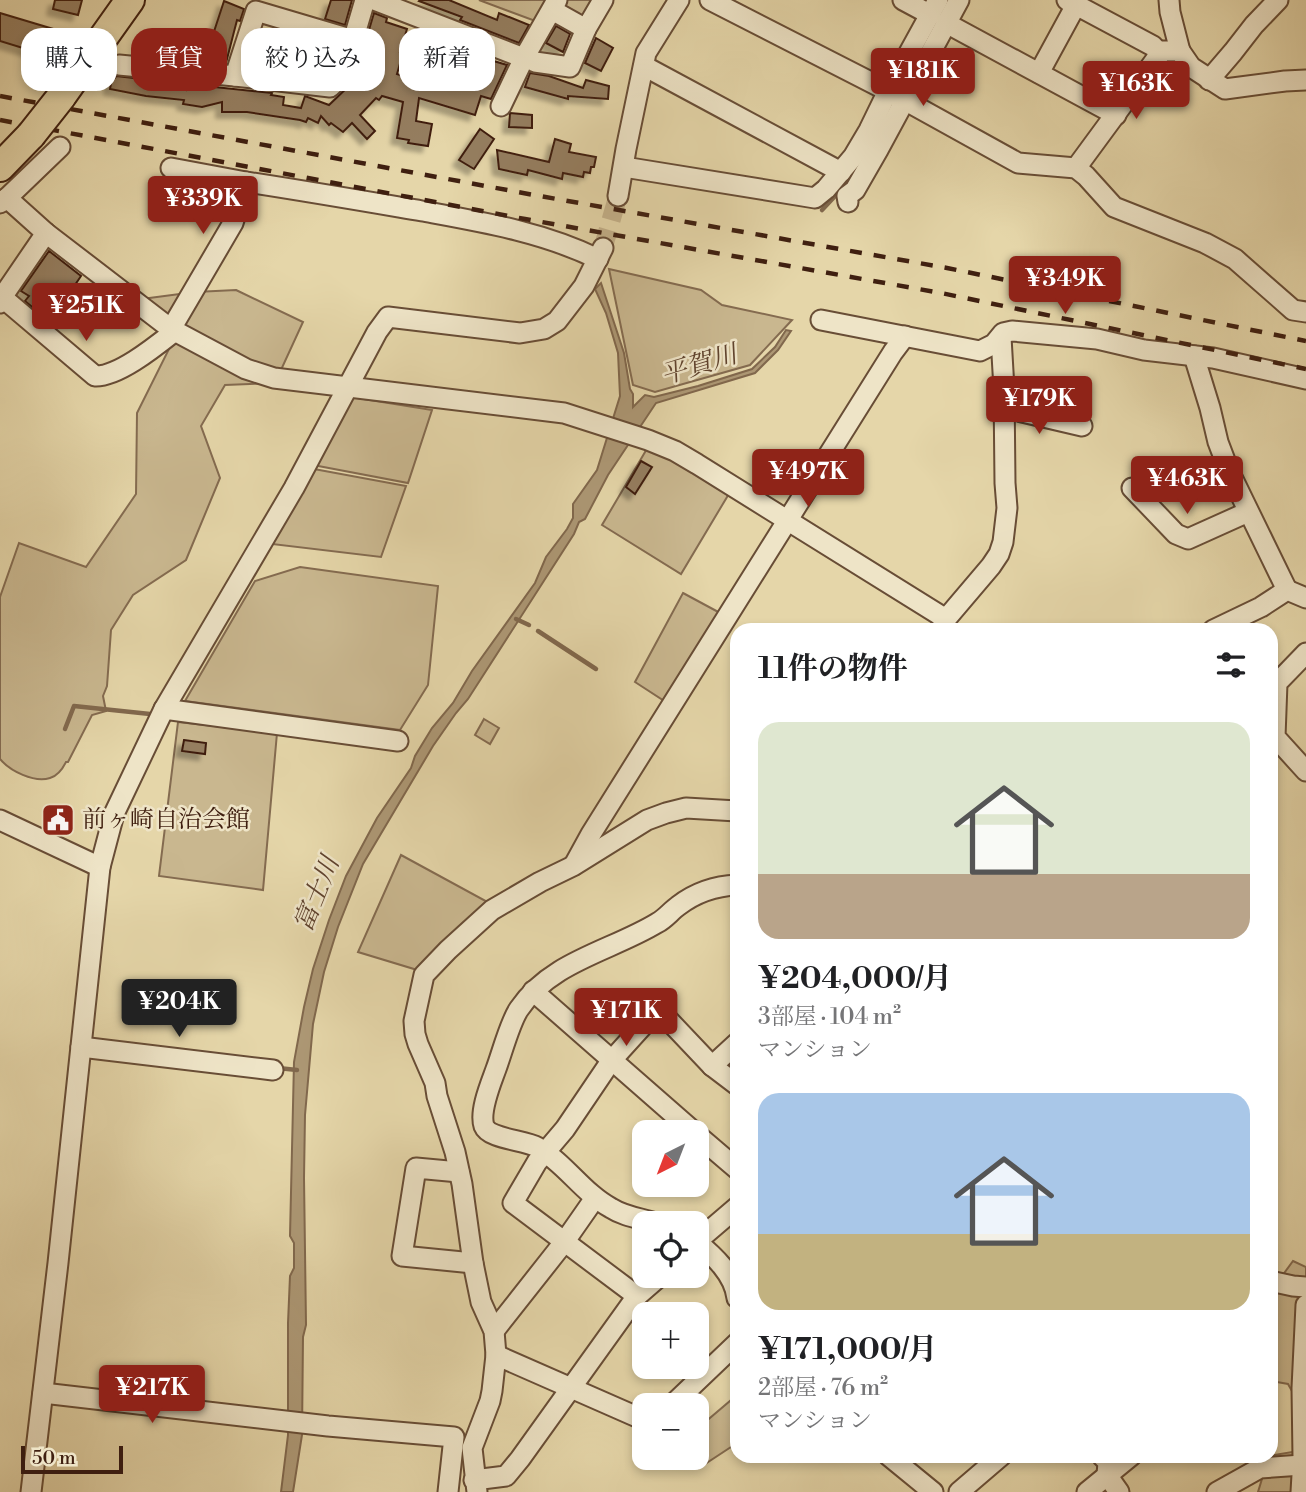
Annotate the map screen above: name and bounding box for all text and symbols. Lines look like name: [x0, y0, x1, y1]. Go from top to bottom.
chip: 購入: [21, 28, 117, 91]
chip: 賃貸: [131, 28, 227, 91]
chip: 絞り込み: [241, 28, 385, 91]
chip: 新着: [399, 28, 495, 91]
pin: ¥181K: [874, 48, 972, 108]
text: ¥181K: [887, 57, 959, 85]
pin: ¥163K: [1087, 61, 1185, 121]
text: ¥163K: [1099, 70, 1173, 98]
pin: ¥339K: [154, 176, 252, 236]
text: ¥339K: [164, 185, 242, 213]
pin: ¥349K: [1016, 256, 1114, 316]
text: ¥349K: [1025, 265, 1105, 293]
pin: ¥251K: [37, 284, 135, 343]
text: ¥251K: [48, 292, 124, 320]
water label: 平賀川: [657, 337, 744, 392]
pin: ¥179K: [990, 376, 1088, 436]
text: ¥179K: [1002, 385, 1076, 413]
pin: ¥497K: [759, 449, 857, 509]
pin: ¥463K: [1138, 456, 1236, 516]
text: ¥497K: [768, 458, 848, 486]
text: ¥463K: [1147, 465, 1227, 493]
icon: filters: [1212, 646, 1250, 684]
text: 11件の物件: [758, 650, 908, 688]
icon: home: [941, 767, 1067, 893]
public building icon: 前ヶ崎自治会館: [39, 801, 77, 839]
place label: 前ヶ崎自治会館: [82, 805, 250, 835]
water label: 富士川: [288, 849, 348, 936]
text: ¥204,000/月: [758, 960, 952, 998]
pin: ¥204K: [130, 979, 228, 1039]
text: ¥204K: [138, 988, 220, 1016]
pin: ¥171K: [577, 988, 675, 1048]
text: ¥171K: [590, 997, 662, 1025]
text: 3部屋 · 104 m²: [758, 1003, 901, 1031]
text: マンション: [758, 1036, 872, 1064]
north arrow: [632, 1120, 709, 1197]
map controls: [632, 1120, 709, 1470]
icon: home: [941, 1138, 1067, 1264]
button: locate: [632, 1211, 709, 1288]
button: +: [632, 1302, 709, 1379]
text: ¥171,000/月: [758, 1331, 937, 1369]
pin: ¥217K: [103, 1366, 201, 1425]
text: ¥217K: [115, 1374, 189, 1402]
text: 2部屋 · 76 m²: [758, 1374, 888, 1402]
button: −: [632, 1393, 709, 1470]
text: マンション: [758, 1407, 872, 1435]
scale bar: [21, 1443, 122, 1475]
text: 50 m: [32, 1446, 76, 1470]

